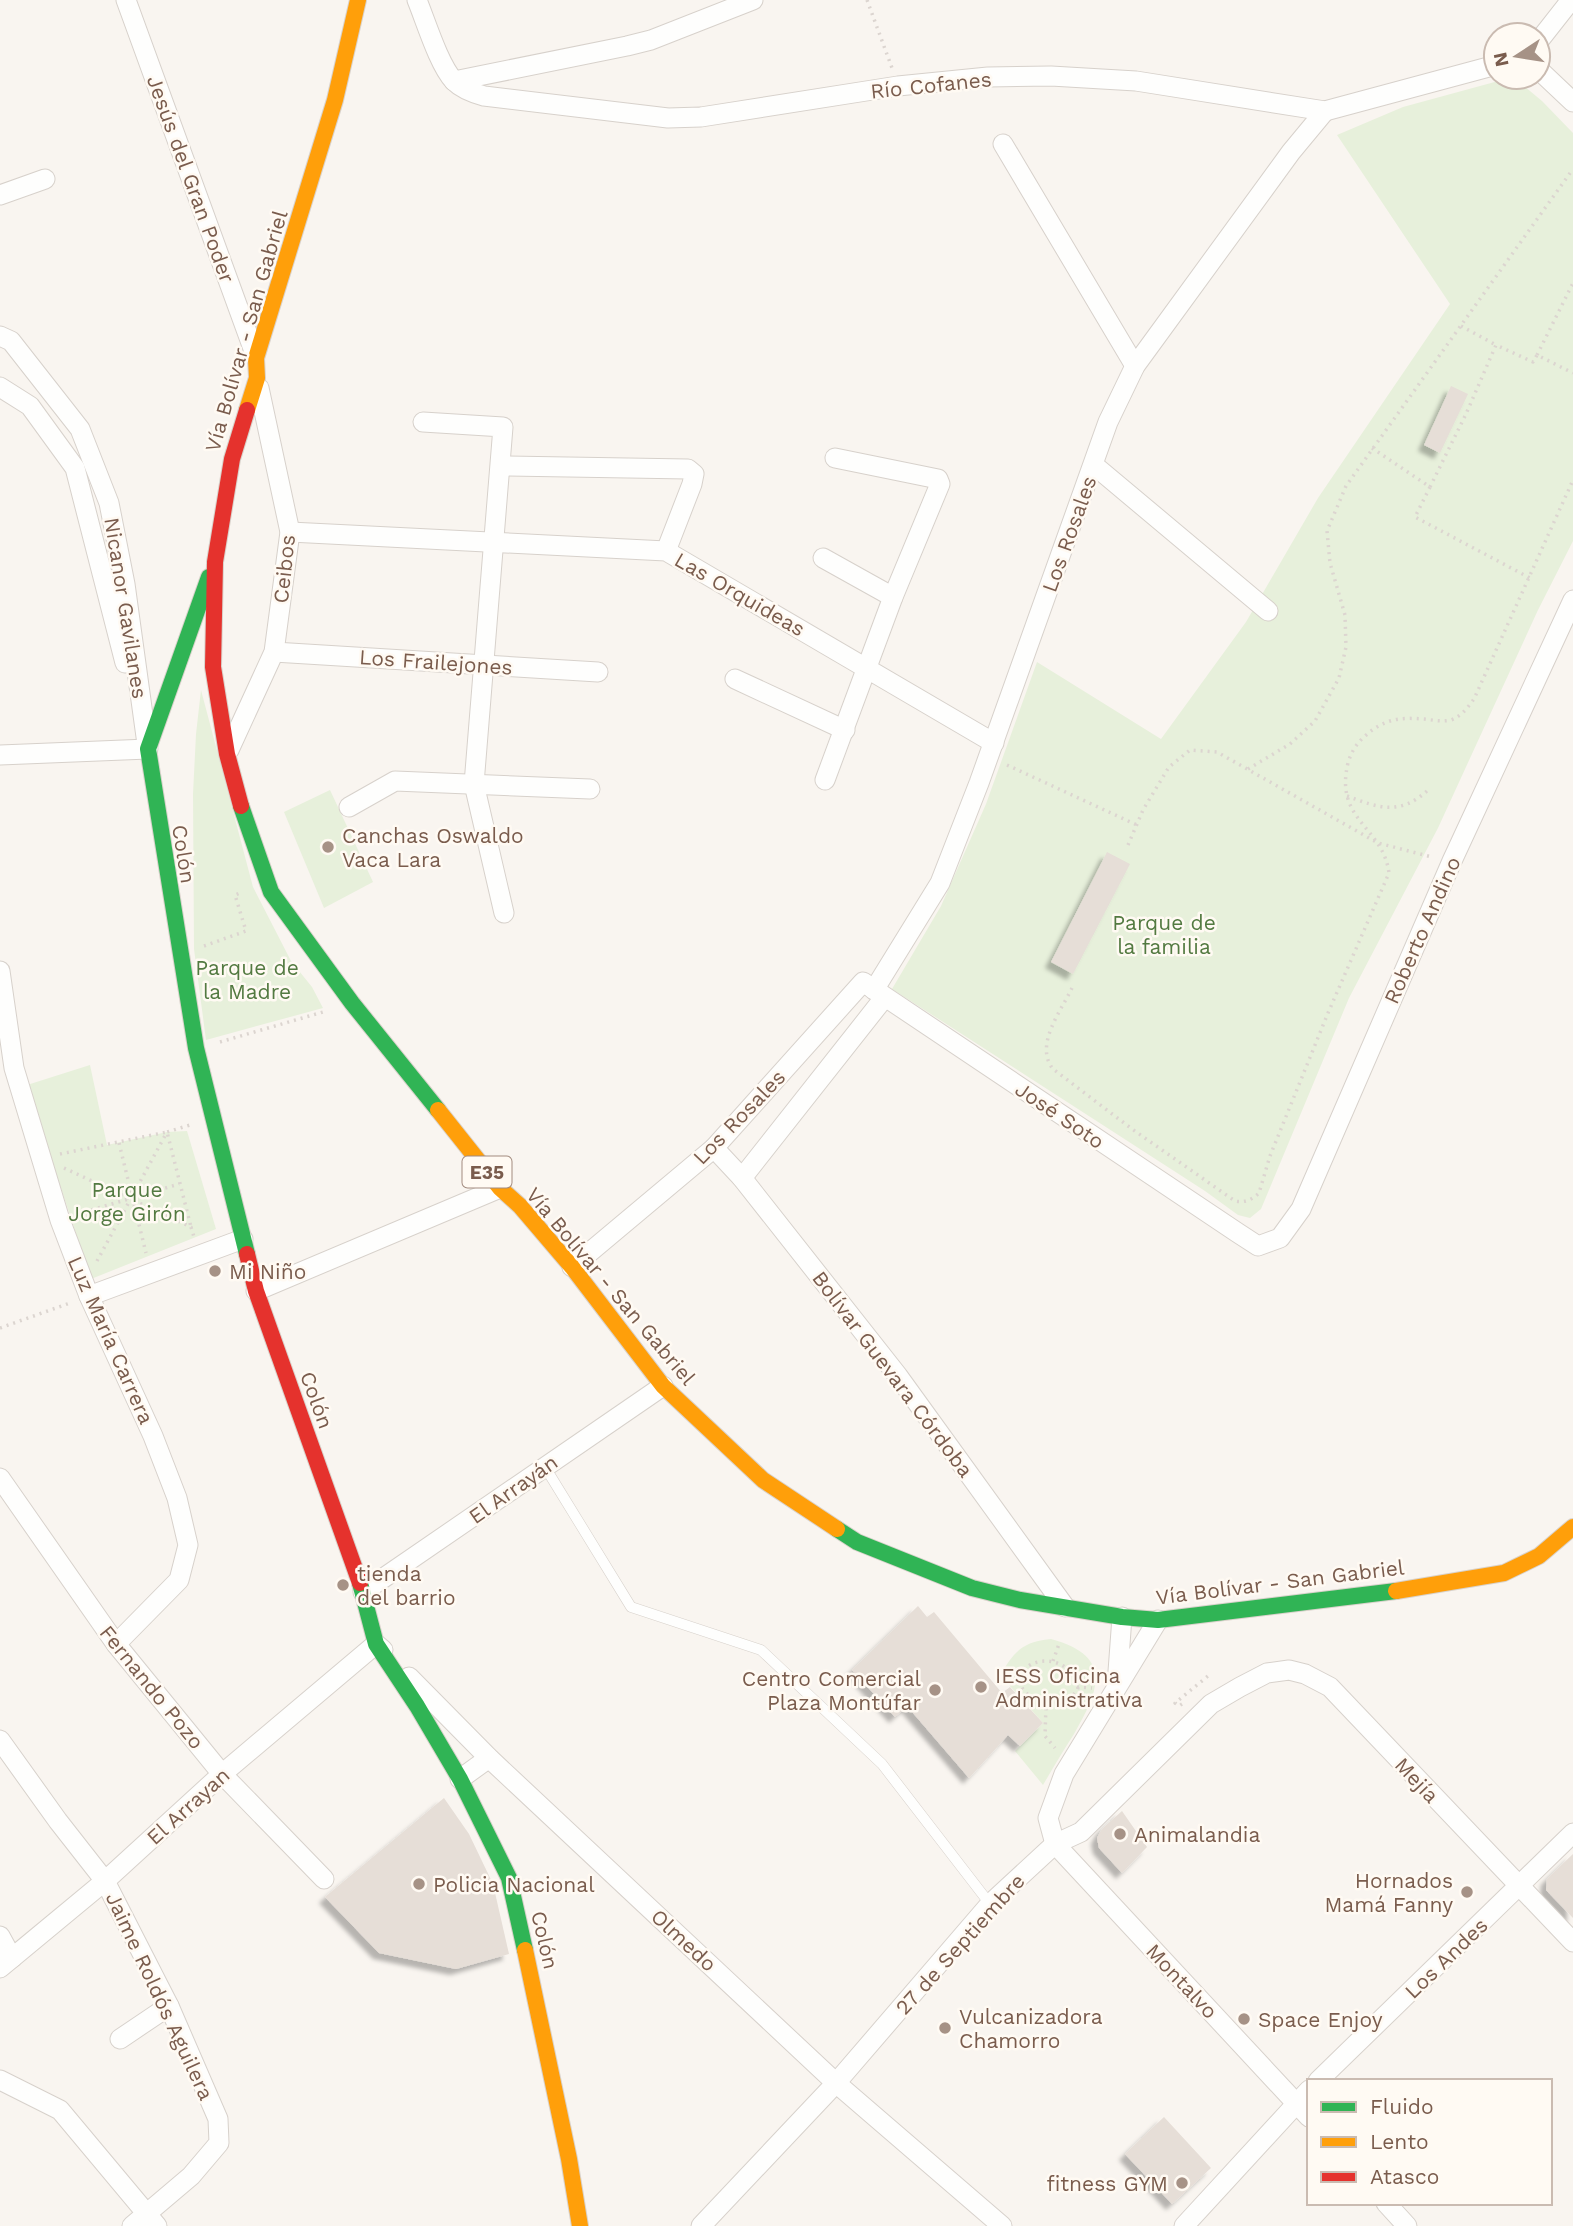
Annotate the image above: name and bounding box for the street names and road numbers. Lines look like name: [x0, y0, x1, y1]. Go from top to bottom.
street label: Río Cofanes: [869, 66, 993, 104]
street label: Jesús del Gran Poder: [142, 72, 240, 286]
street label: Vía Bolívar - San Gabriel: [200, 207, 293, 455]
street label: Los Rosales: [1036, 472, 1102, 596]
street label: Nicanor Gavilanes: [99, 516, 153, 700]
street label: Ceibos: [268, 533, 300, 605]
street label: Las Orquideas: [670, 547, 810, 641]
street label: Los Frailejones: [358, 644, 514, 680]
street label: Colón: [167, 823, 201, 885]
street label: Roberto Andino: [1378, 853, 1466, 1007]
street label: Los Rosales: [688, 1064, 790, 1170]
street label: José Soto: [1011, 1076, 1109, 1154]
road number: E35: [462, 1156, 512, 1188]
street label: Vía Bolívar - San Gabriel: [521, 1182, 701, 1390]
street label: Luz María Carrera: [63, 1252, 159, 1428]
street label: Bolívar Guevara Córdoba: [807, 1266, 979, 1482]
street label: Colón: [295, 1368, 339, 1432]
street label: El Arrayán: [464, 1449, 562, 1529]
street label: Vía Bolívar - San Gabriel: [1154, 1554, 1406, 1610]
street label: Fernando Pozo: [95, 1620, 209, 1754]
street label: Mejía: [1390, 1752, 1444, 1808]
street label: El Arrayan: [141, 1762, 235, 1850]
street label: 27 de Septiembre: [890, 1868, 1030, 2020]
street label: Jaime Roldós Aguilera: [101, 1888, 219, 2104]
street label: Olmedo: [646, 1904, 722, 1976]
street label: Colón: [526, 1908, 564, 1972]
street label: Los Andes: [1399, 1912, 1493, 2004]
street label: Montalvo: [1141, 1938, 1223, 2024]

